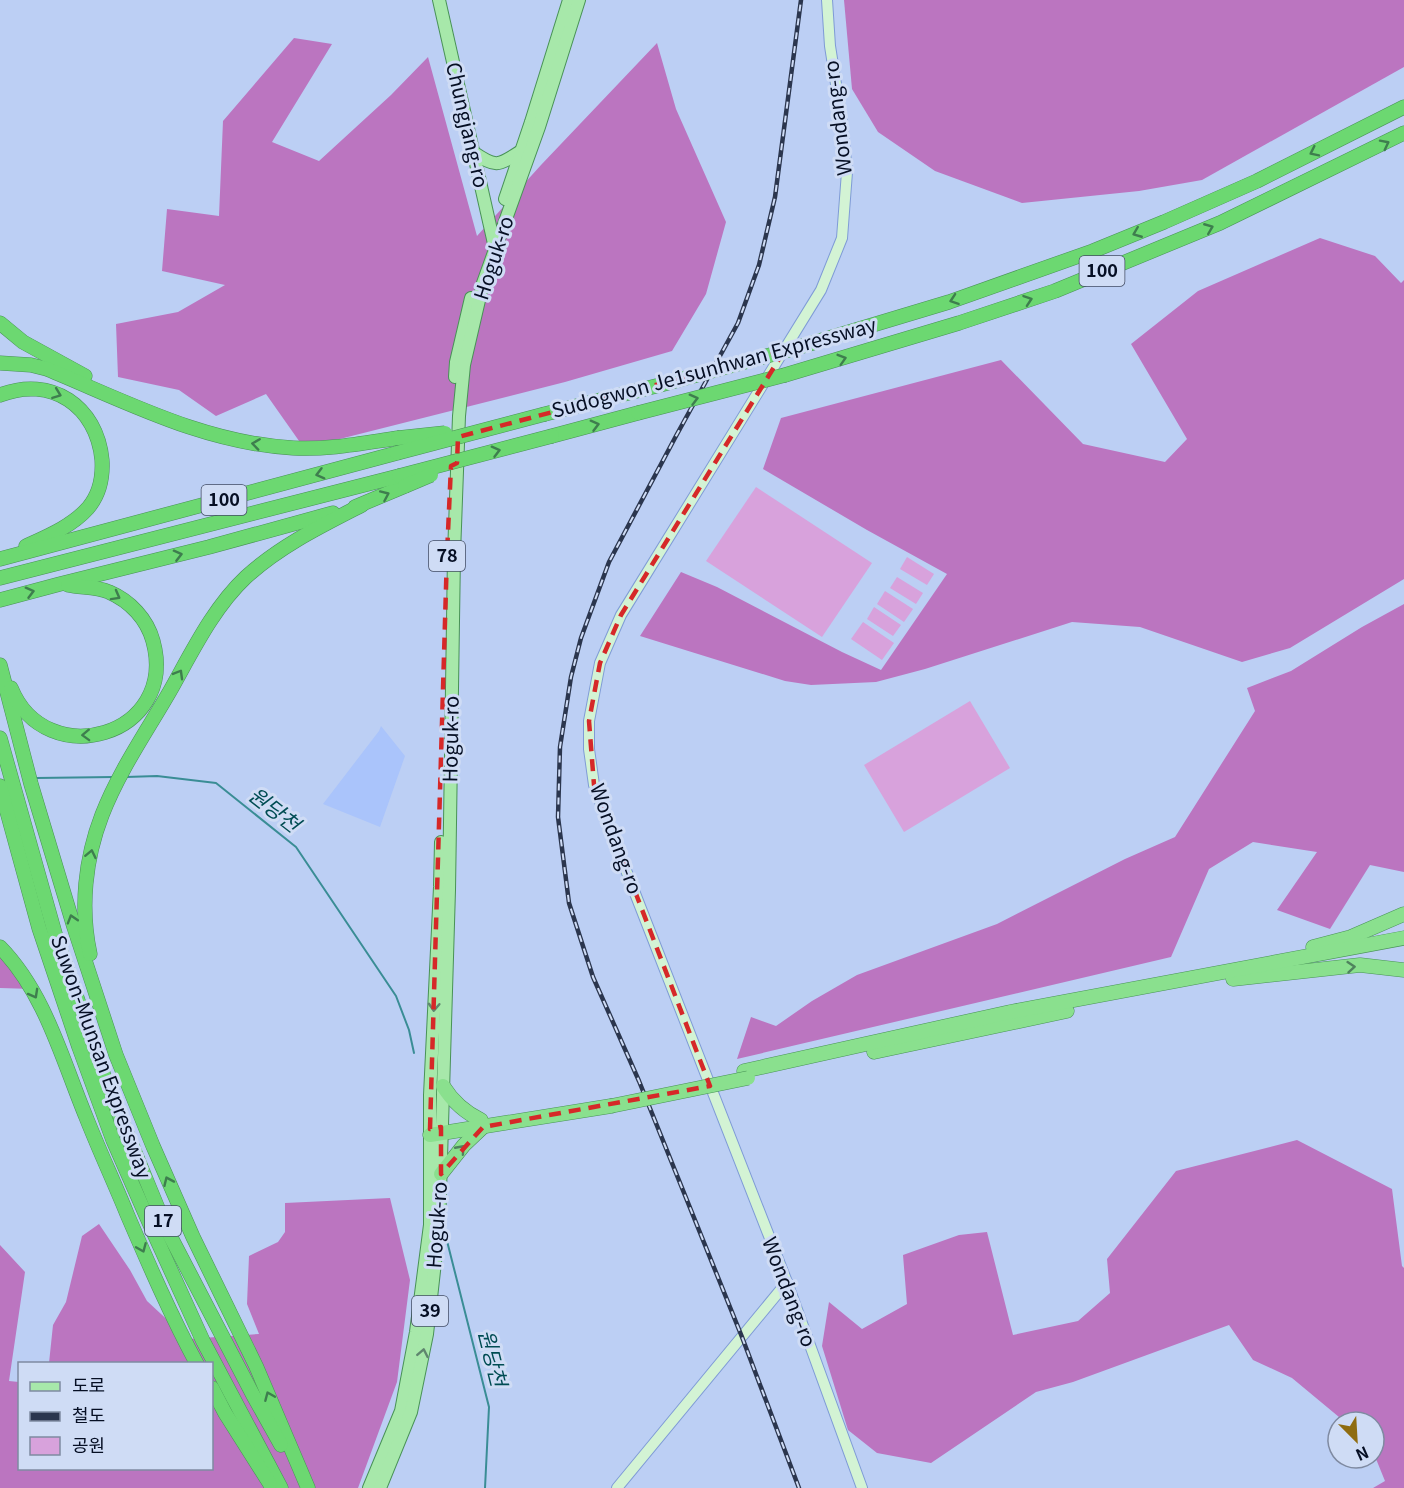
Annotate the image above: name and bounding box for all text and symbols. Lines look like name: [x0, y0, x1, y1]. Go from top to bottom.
street label: Chungjang-ro: [440, 59, 497, 190]
street label: Wondang-ro: [815, 59, 858, 177]
one-way arrow: [1378, 139, 1389, 151]
one-way arrow: [1310, 145, 1321, 157]
street label: Hoguk-ro: [465, 212, 520, 303]
one-way arrow: [1202, 223, 1213, 235]
one-way arrow: [1132, 226, 1143, 238]
road number: 100: [1080, 256, 1124, 286]
one-way arrow: [949, 293, 960, 306]
one-way arrow: [1022, 295, 1033, 307]
street label: Sudogwon Je1sunhwan Expressway: [548, 309, 880, 424]
one-way arrow: [836, 354, 847, 366]
one-way arrow: [51, 387, 61, 400]
one-way arrow: [689, 393, 699, 406]
one-way arrow: [589, 420, 600, 432]
one-way arrow: [251, 438, 261, 450]
one-way arrow: [491, 445, 501, 458]
one-way arrow: [315, 467, 326, 479]
road number: 100: [202, 485, 246, 515]
one-way arrow: [379, 490, 390, 502]
road number: 78: [429, 541, 465, 571]
one-way arrow: [173, 549, 183, 562]
one-way arrow: [24, 587, 35, 599]
one-way arrow: [110, 589, 121, 600]
one-way arrow: [172, 670, 183, 680]
street label: Hoguk-ro: [434, 695, 465, 783]
one-way arrow: [82, 729, 91, 741]
water label: 원당천: [243, 779, 309, 840]
street label: Wondang-ro: [584, 779, 651, 898]
one-way arrow: [84, 849, 97, 859]
one-way arrow: [67, 914, 79, 925]
street label: Suwon-Munsan Expressway: [45, 931, 160, 1183]
one-way arrow: [1347, 960, 1356, 973]
one-way arrow: [27, 988, 38, 998]
one-way arrow: [428, 1002, 441, 1011]
one-way arrow: [454, 1146, 465, 1156]
one-way arrow: [164, 1176, 176, 1187]
street label: Hoguk-ro: [418, 1181, 453, 1269]
road number: 17: [145, 1206, 181, 1236]
street label: Wondang-ro: [756, 1232, 825, 1351]
one-way arrow: [135, 1242, 147, 1253]
road number: 39: [412, 1296, 448, 1326]
water label: 원당천: [472, 1326, 516, 1392]
one-way arrow: [416, 1348, 429, 1358]
legend: [18, 1362, 213, 1470]
text: 도로: [72, 1371, 105, 1397]
one-way arrow: [264, 1391, 276, 1402]
text: 철도: [72, 1401, 105, 1427]
north arrow: [1326, 1410, 1386, 1470]
text: 공원: [72, 1431, 105, 1457]
text: N: [1352, 1441, 1373, 1468]

